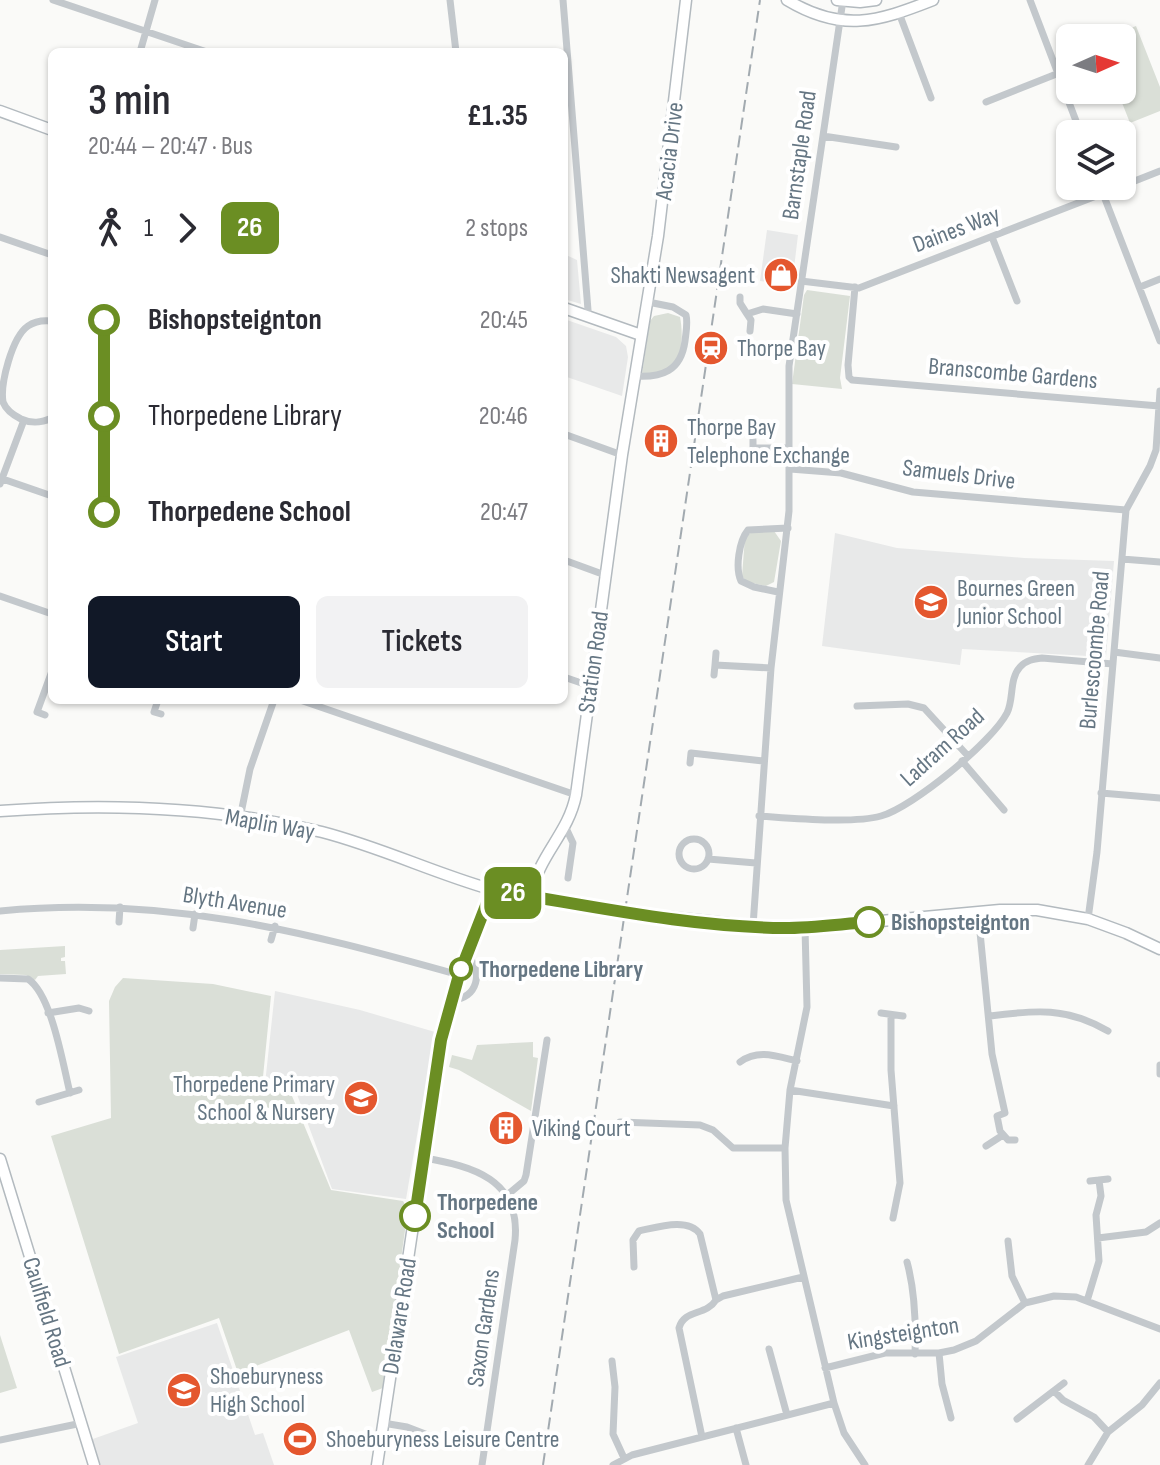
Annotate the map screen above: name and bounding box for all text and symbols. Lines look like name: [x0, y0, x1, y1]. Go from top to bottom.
north arrow: [1056, 24, 1136, 104]
map controls: [1056, 24, 1136, 200]
text: 3 min: [88, 74, 171, 127]
street label: Barnstaple Road: [776, 89, 823, 221]
text: £1.35: [467, 98, 528, 134]
street label: Acacia Drive: [649, 101, 690, 203]
button: layers: [1056, 120, 1136, 200]
text: 20:44 – 20:47 · Bus: [88, 131, 253, 162]
street label: Daines Way: [908, 200, 1004, 259]
icon: walk: [88, 206, 132, 250]
icon: forward: [165, 206, 209, 250]
text: 26: [237, 211, 263, 244]
text: 1: [144, 213, 153, 244]
text: 2 stops: [465, 213, 528, 244]
shop icon: Shakti Newsagent: [762, 256, 800, 294]
place label: Shakti Newsagent: [610, 261, 755, 290]
text: Bishopsteignton: [148, 302, 322, 338]
text: 20:45: [480, 305, 528, 336]
station icon: Thorpe Bay: [692, 329, 730, 367]
place label: Thorpe Bay: [737, 334, 826, 363]
street label: Branscombe Gardens: [927, 352, 1099, 395]
text: Thorpedene Library: [148, 398, 342, 434]
text: 20:46: [479, 401, 528, 432]
place label: Thorpe Bay Telephone Exchange: [687, 413, 850, 470]
building icon: Thorpe Bay Telephone Exchange: [642, 422, 680, 460]
street label: Samuels Drive: [901, 453, 1017, 496]
text: Thorpedene School: [148, 494, 351, 530]
text: 20:47: [480, 497, 528, 528]
street label: Burlescoombe Road: [1073, 570, 1116, 730]
place label: Bournes Green Junior School: [956, 574, 1075, 631]
school or university icon: Bournes Green Junior School: [912, 583, 950, 621]
button: Start: [88, 596, 300, 688]
button: Tickets: [316, 596, 528, 688]
street label: Station Road: [572, 609, 615, 715]
street label: Ladram Road: [894, 702, 990, 793]
street label: Maplin Way: [223, 802, 317, 847]
line badge: 26: [477, 867, 549, 919]
text: 26: [500, 876, 526, 909]
street label: Blyth Avenue: [181, 880, 289, 925]
marker: Bishopsteignton: [854, 907, 884, 937]
place label: Bishopsteignton: [891, 908, 1030, 937]
place label: Thorpedene Library: [479, 955, 643, 984]
marker: Thorpedene Library: [450, 958, 472, 980]
place label: Thorpedene Primary School & Nursery: [173, 1070, 335, 1127]
school or university icon: Thorpedene Primary School & Nursery: [342, 1079, 380, 1117]
building icon: Viking Court: [487, 1109, 525, 1147]
place label: Viking Court: [532, 1114, 630, 1143]
place label: Thorpedene School: [437, 1188, 538, 1245]
marker: Thorpedene School: [400, 1201, 430, 1231]
street label: Caulfield Road: [16, 1254, 77, 1371]
street label: Delaware Road: [376, 1256, 423, 1376]
street label: Saxon Gardens: [461, 1267, 506, 1389]
street label: Kingsteignton: [845, 1310, 961, 1357]
place label: Shoeburyness High School: [210, 1362, 323, 1419]
school or university icon: Shoeburyness High School: [165, 1371, 203, 1409]
sports icon: Shoeburyness Leisure Centre: [281, 1420, 319, 1458]
place label: Shoeburyness Leisure Centre: [326, 1425, 560, 1454]

